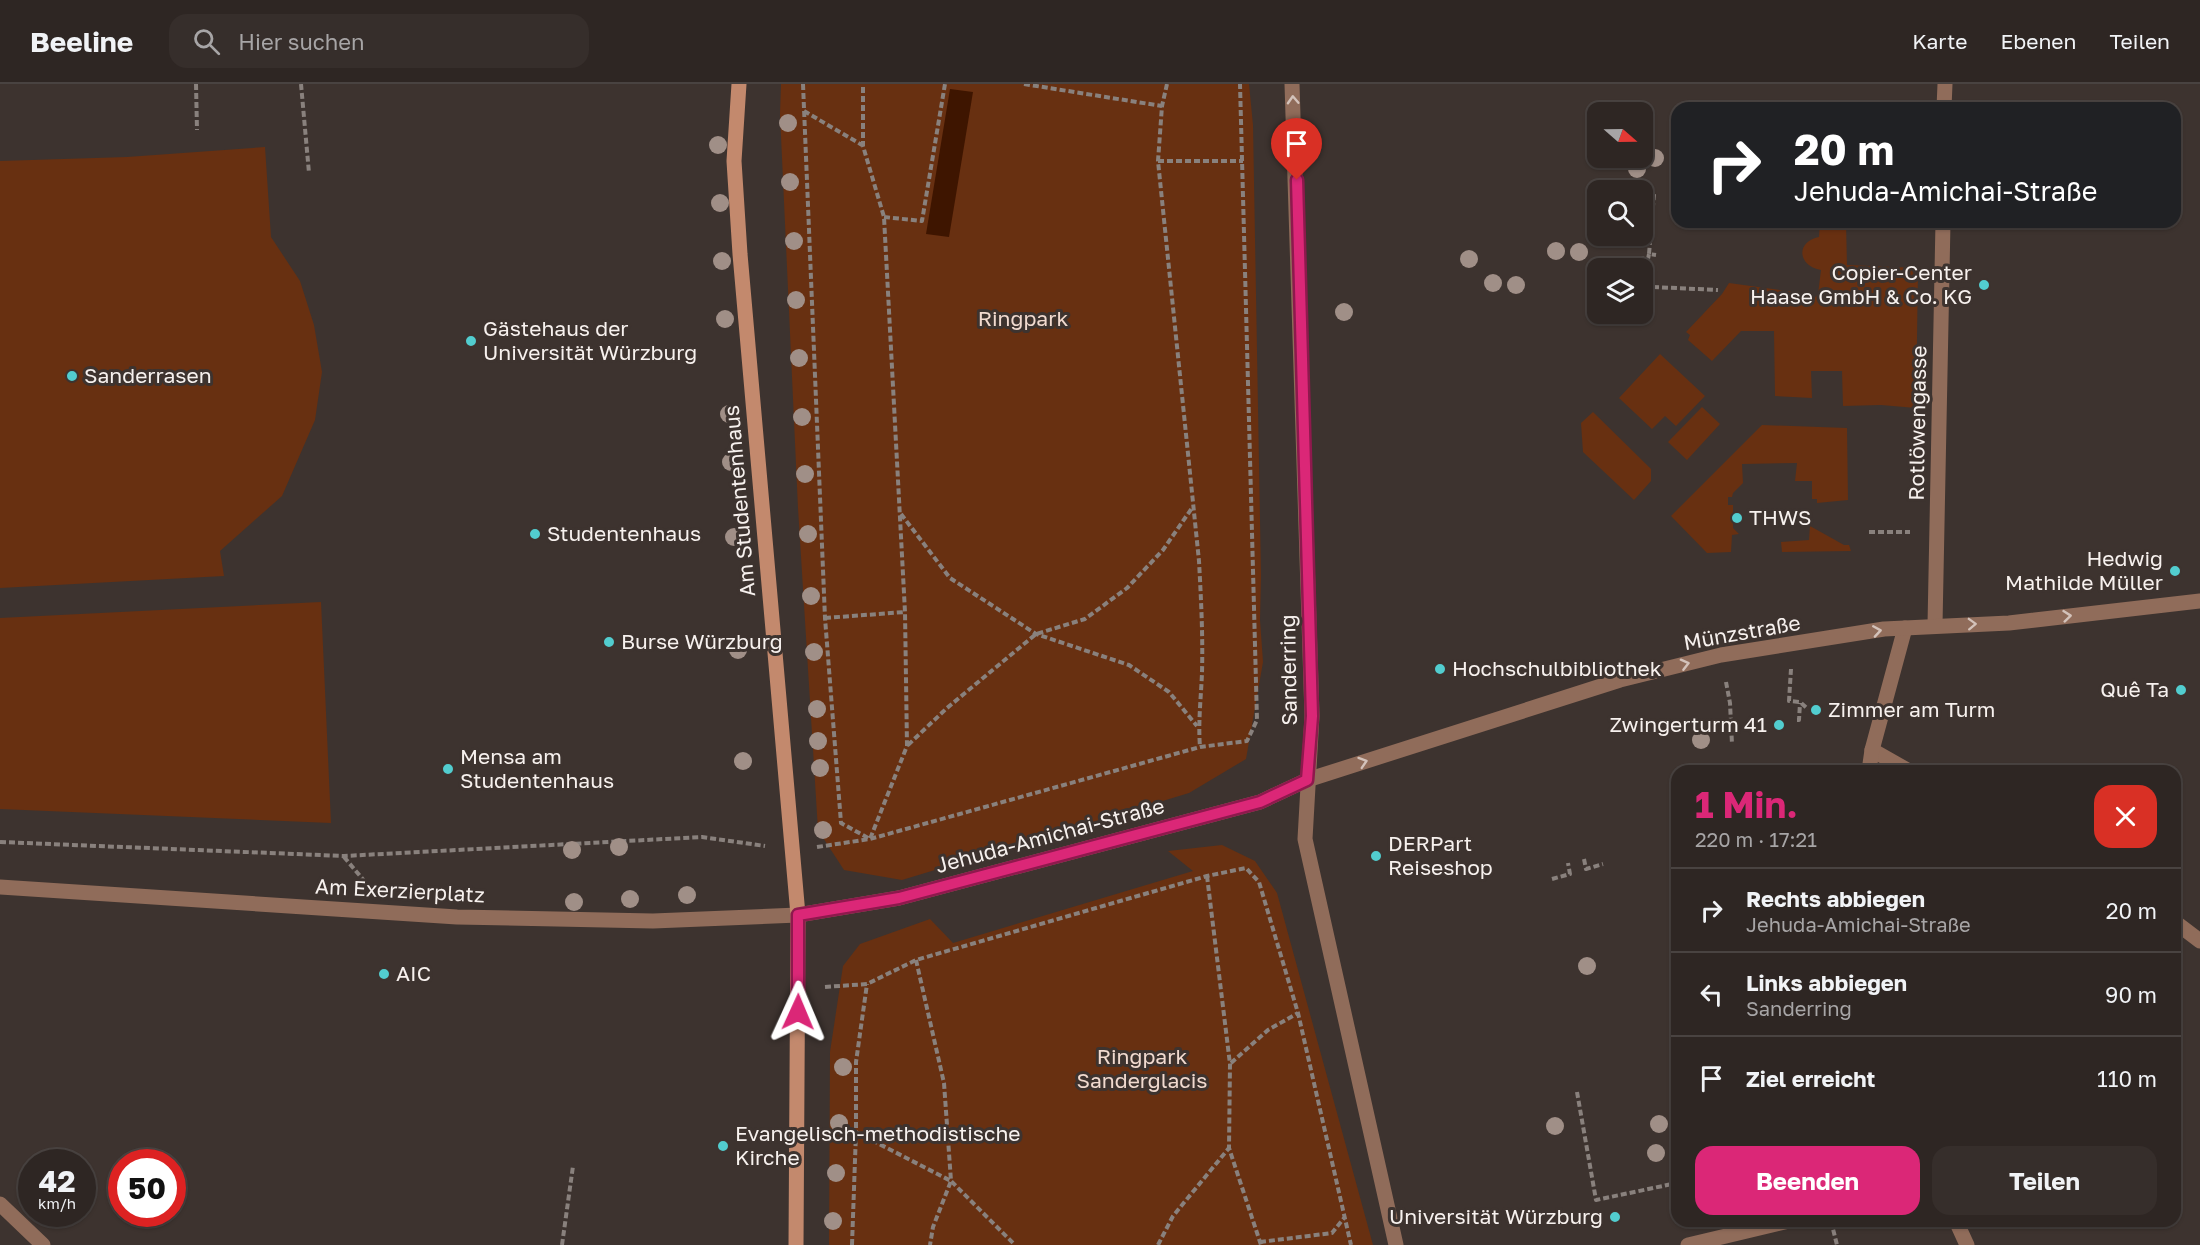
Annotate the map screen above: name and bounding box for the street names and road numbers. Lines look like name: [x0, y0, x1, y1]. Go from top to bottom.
street label: Rotlöwengasse: [1903, 345, 1931, 501]
street label: Am Studentenhaus: [718, 404, 760, 598]
street label: Münzstraße: [1681, 609, 1802, 655]
street label: Sanderring: [1274, 614, 1302, 726]
street label: Jehuda-Amichai-Straße: [932, 792, 1167, 878]
street label: Am Exerzierplatz: [315, 873, 486, 907]

